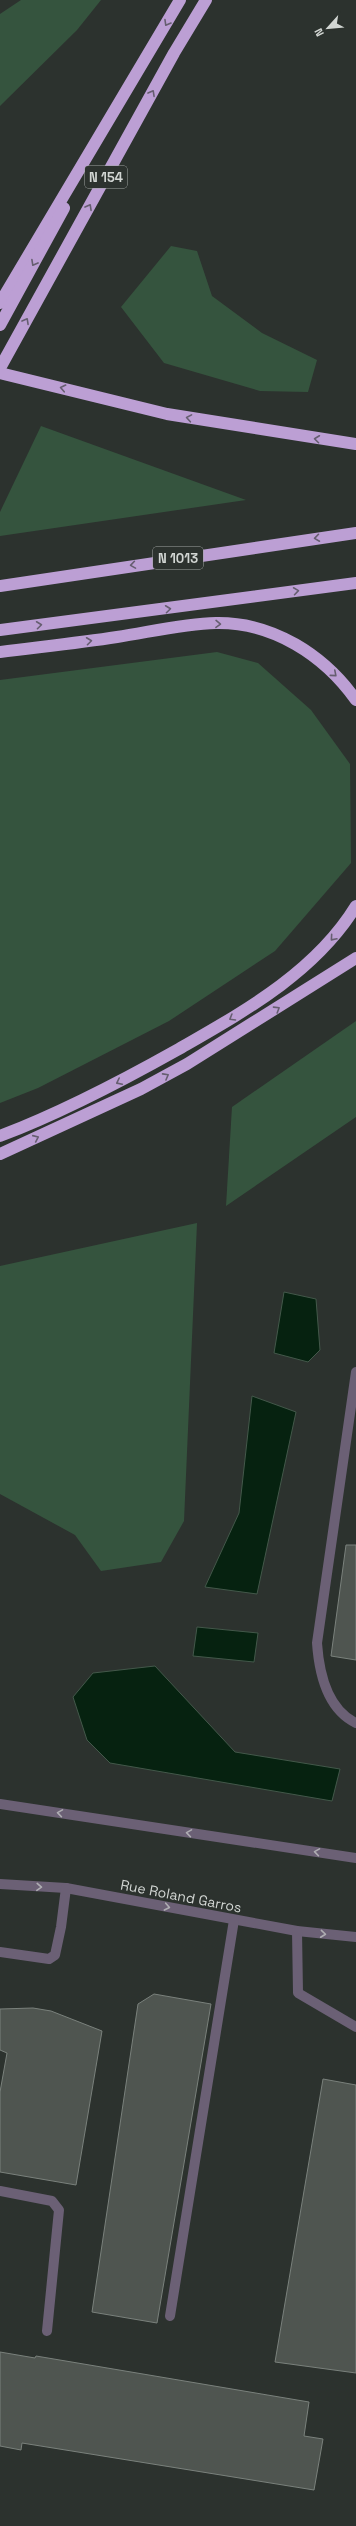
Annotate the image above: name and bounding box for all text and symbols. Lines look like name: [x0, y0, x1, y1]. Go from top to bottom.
north arrow: [308, 8, 348, 48]
one-way arrow: [164, 19, 171, 26]
text: N: [311, 26, 327, 39]
one-way arrow: [147, 90, 154, 97]
road number: N 154: [85, 166, 127, 188]
one-way arrow: [84, 204, 92, 211]
one-way arrow: [31, 259, 38, 267]
one-way arrow: [21, 318, 29, 325]
one-way arrow: [59, 384, 66, 392]
one-way arrow: [186, 414, 192, 423]
one-way arrow: [314, 435, 320, 444]
one-way arrow: [314, 533, 320, 542]
road number: N 1013: [153, 547, 203, 569]
one-way arrow: [130, 560, 136, 569]
one-way arrow: [293, 587, 300, 596]
one-way arrow: [165, 605, 171, 614]
one-way arrow: [215, 620, 221, 628]
one-way arrow: [36, 621, 42, 630]
one-way arrow: [86, 637, 92, 646]
one-way arrow: [329, 669, 337, 676]
one-way arrow: [331, 933, 338, 940]
one-way arrow: [273, 1006, 280, 1013]
one-way arrow: [229, 1013, 236, 1020]
one-way arrow: [161, 1073, 169, 1081]
one-way arrow: [115, 1077, 123, 1084]
one-way arrow: [31, 1135, 39, 1143]
one-way arrow: [57, 1809, 63, 1818]
one-way arrow: [186, 1829, 192, 1838]
one-way arrow: [314, 1849, 321, 1857]
street label: Rue Roland Garros: [119, 1875, 243, 1917]
one-way arrow: [36, 1882, 42, 1891]
one-way arrow: [164, 1903, 170, 1911]
one-way arrow: [320, 1929, 326, 1938]

